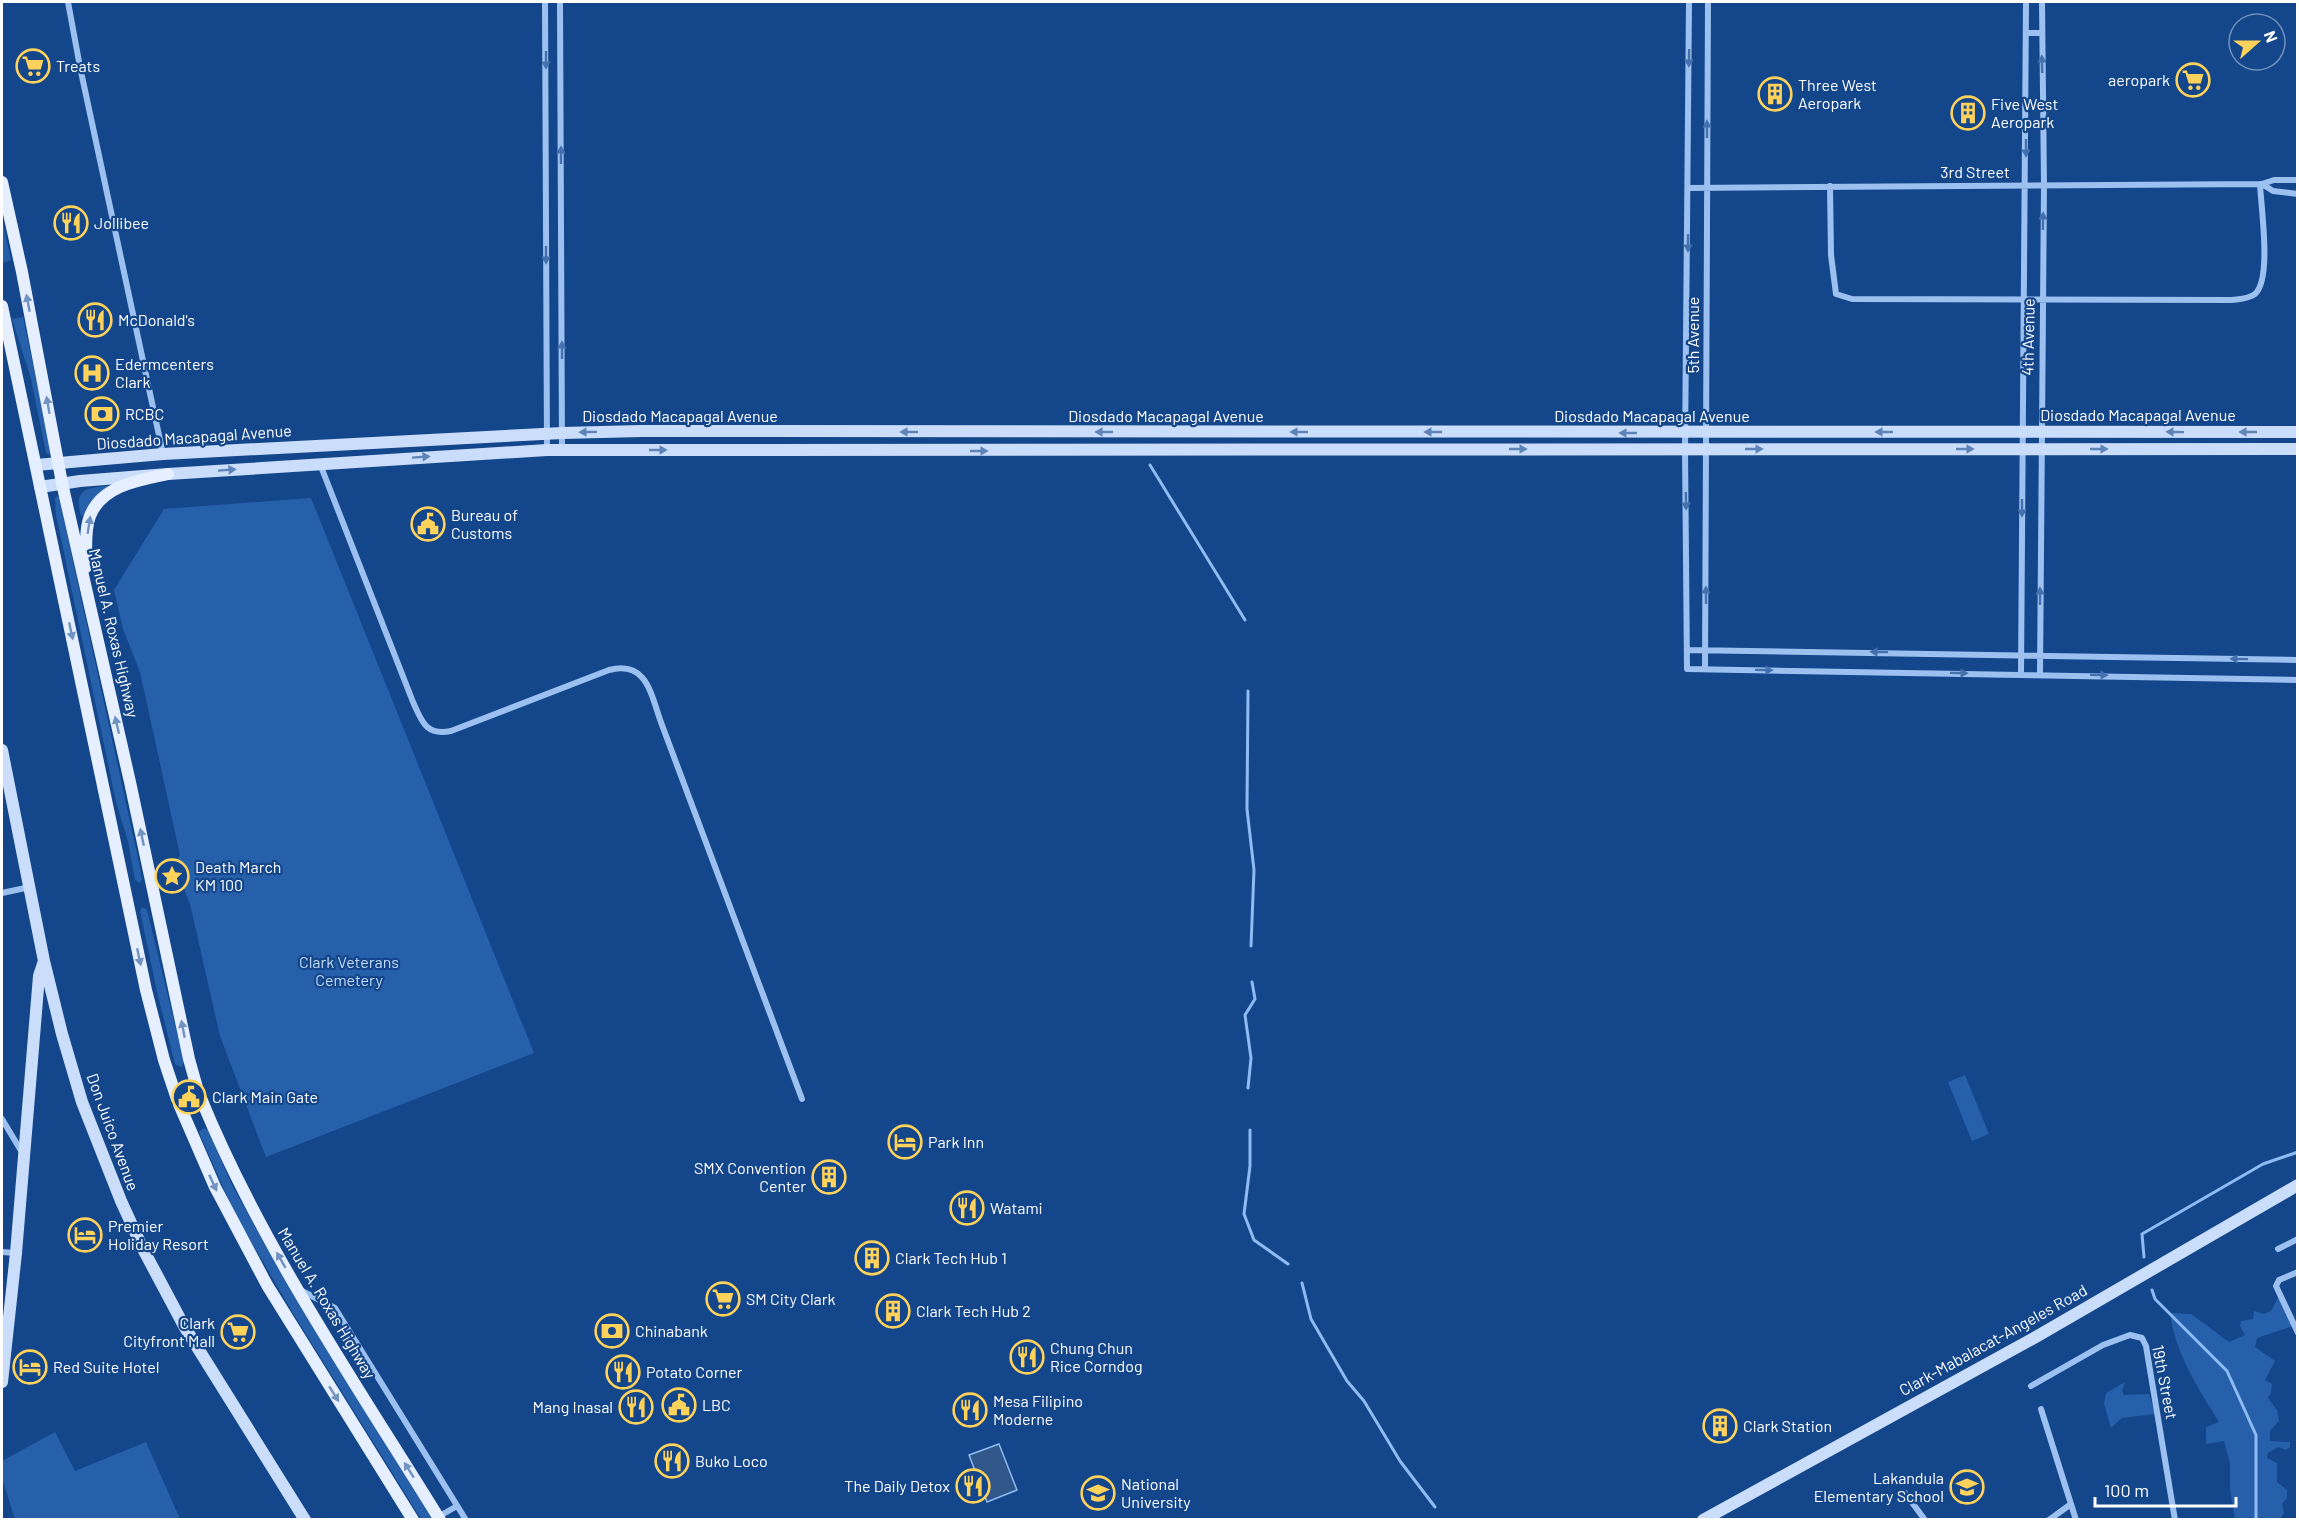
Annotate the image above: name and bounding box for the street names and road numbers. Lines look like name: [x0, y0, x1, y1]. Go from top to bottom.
street label: 3rd Street: [1940, 162, 2010, 181]
street label: 5th Avenue: [1683, 297, 1702, 373]
street label: 4th Avenue: [2017, 298, 2038, 376]
street label: Diosdado Macapagal Avenue: [2040, 405, 2236, 424]
street label: Diosdado Macapagal Avenue: [582, 406, 778, 425]
street label: Diosdado Macapagal Avenue: [1068, 406, 1264, 425]
street label: Diosdado Macapagal Avenue: [1554, 406, 1750, 425]
street label: Diosdado Macapagal Avenue: [96, 420, 292, 453]
street label: Manuel A. Roxas Highway: [86, 546, 143, 720]
street label: Don Juico Avenue: [83, 1071, 143, 1193]
street label: Manuel A. Roxas Highway: [275, 1224, 380, 1382]
street label: Clark-Mabalacat-Angeles Road: [1895, 1280, 2090, 1399]
street label: 19th Street: [2149, 1343, 2182, 1421]

